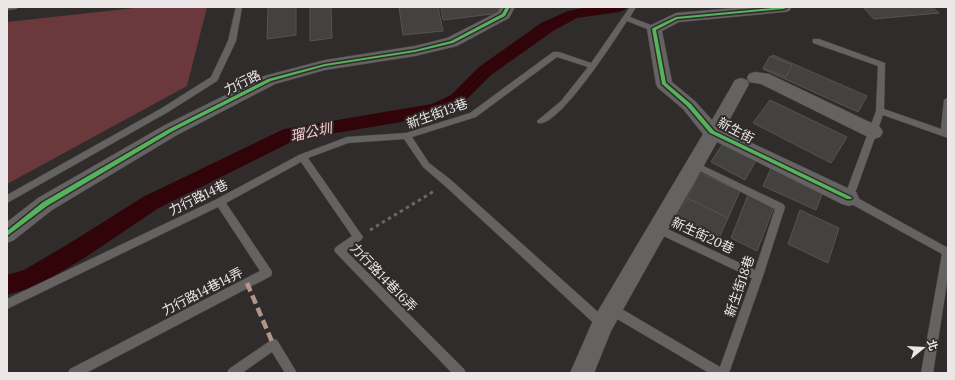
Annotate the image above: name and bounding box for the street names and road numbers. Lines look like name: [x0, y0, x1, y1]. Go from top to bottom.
street label: 力行路: [221, 66, 263, 99]
street label: 新生街13巷: [404, 95, 470, 132]
street label: 新生街: [715, 114, 757, 147]
street label: 力行路14巷: [166, 176, 231, 219]
street label: 新生街20巷: [669, 214, 737, 257]
street label: 力行路14巷16弄: [347, 239, 421, 315]
street label: 新生街18巷: [721, 253, 758, 319]
street label: 力行路14巷14弄: [159, 264, 246, 319]

